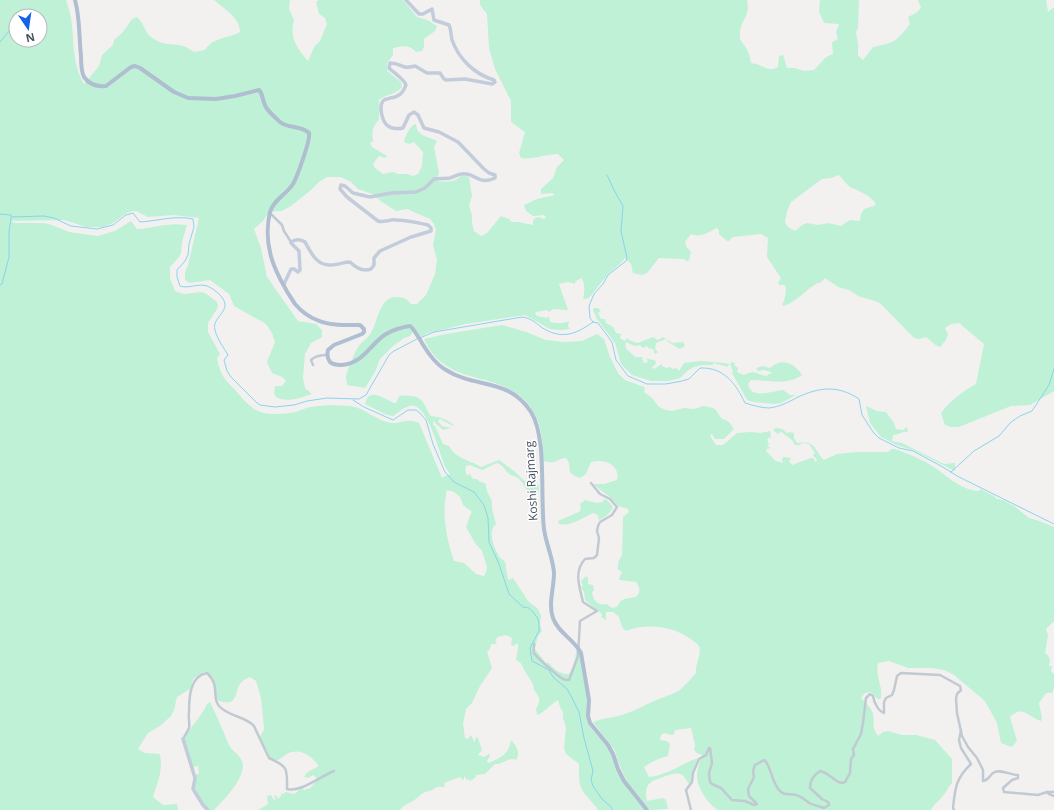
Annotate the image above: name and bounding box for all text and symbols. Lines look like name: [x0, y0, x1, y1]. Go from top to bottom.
north arrow: [8, 8, 48, 48]
text: N: [24, 30, 36, 47]
street label: Koshi Rajmarg: [520, 440, 542, 521]

